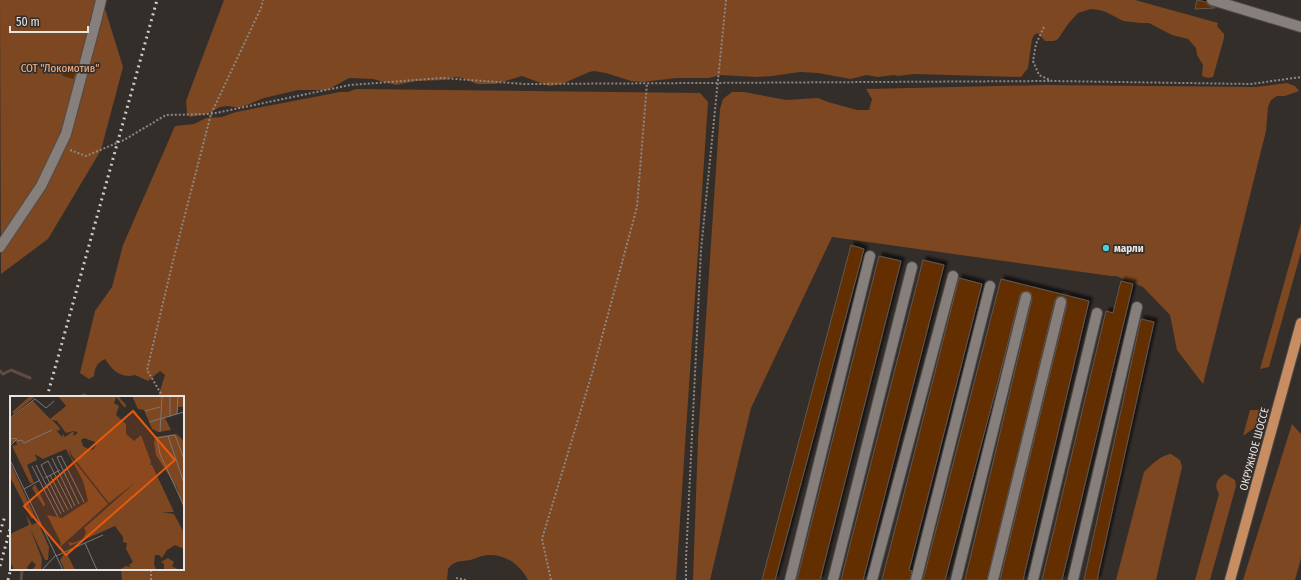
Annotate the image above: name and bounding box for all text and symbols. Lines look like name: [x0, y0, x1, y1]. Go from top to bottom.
scale bar: [10, 8, 88, 34]
text: 50 m: [16, 15, 40, 29]
park label: СОТ "Локомотив": [21, 62, 99, 75]
place label: марли: [1114, 242, 1144, 255]
marker: марли: [1101, 243, 1111, 253]
inset map: [10, 396, 184, 570]
street label: ОКРУЖНОЕ ШОССЕ: [1237, 406, 1272, 492]

